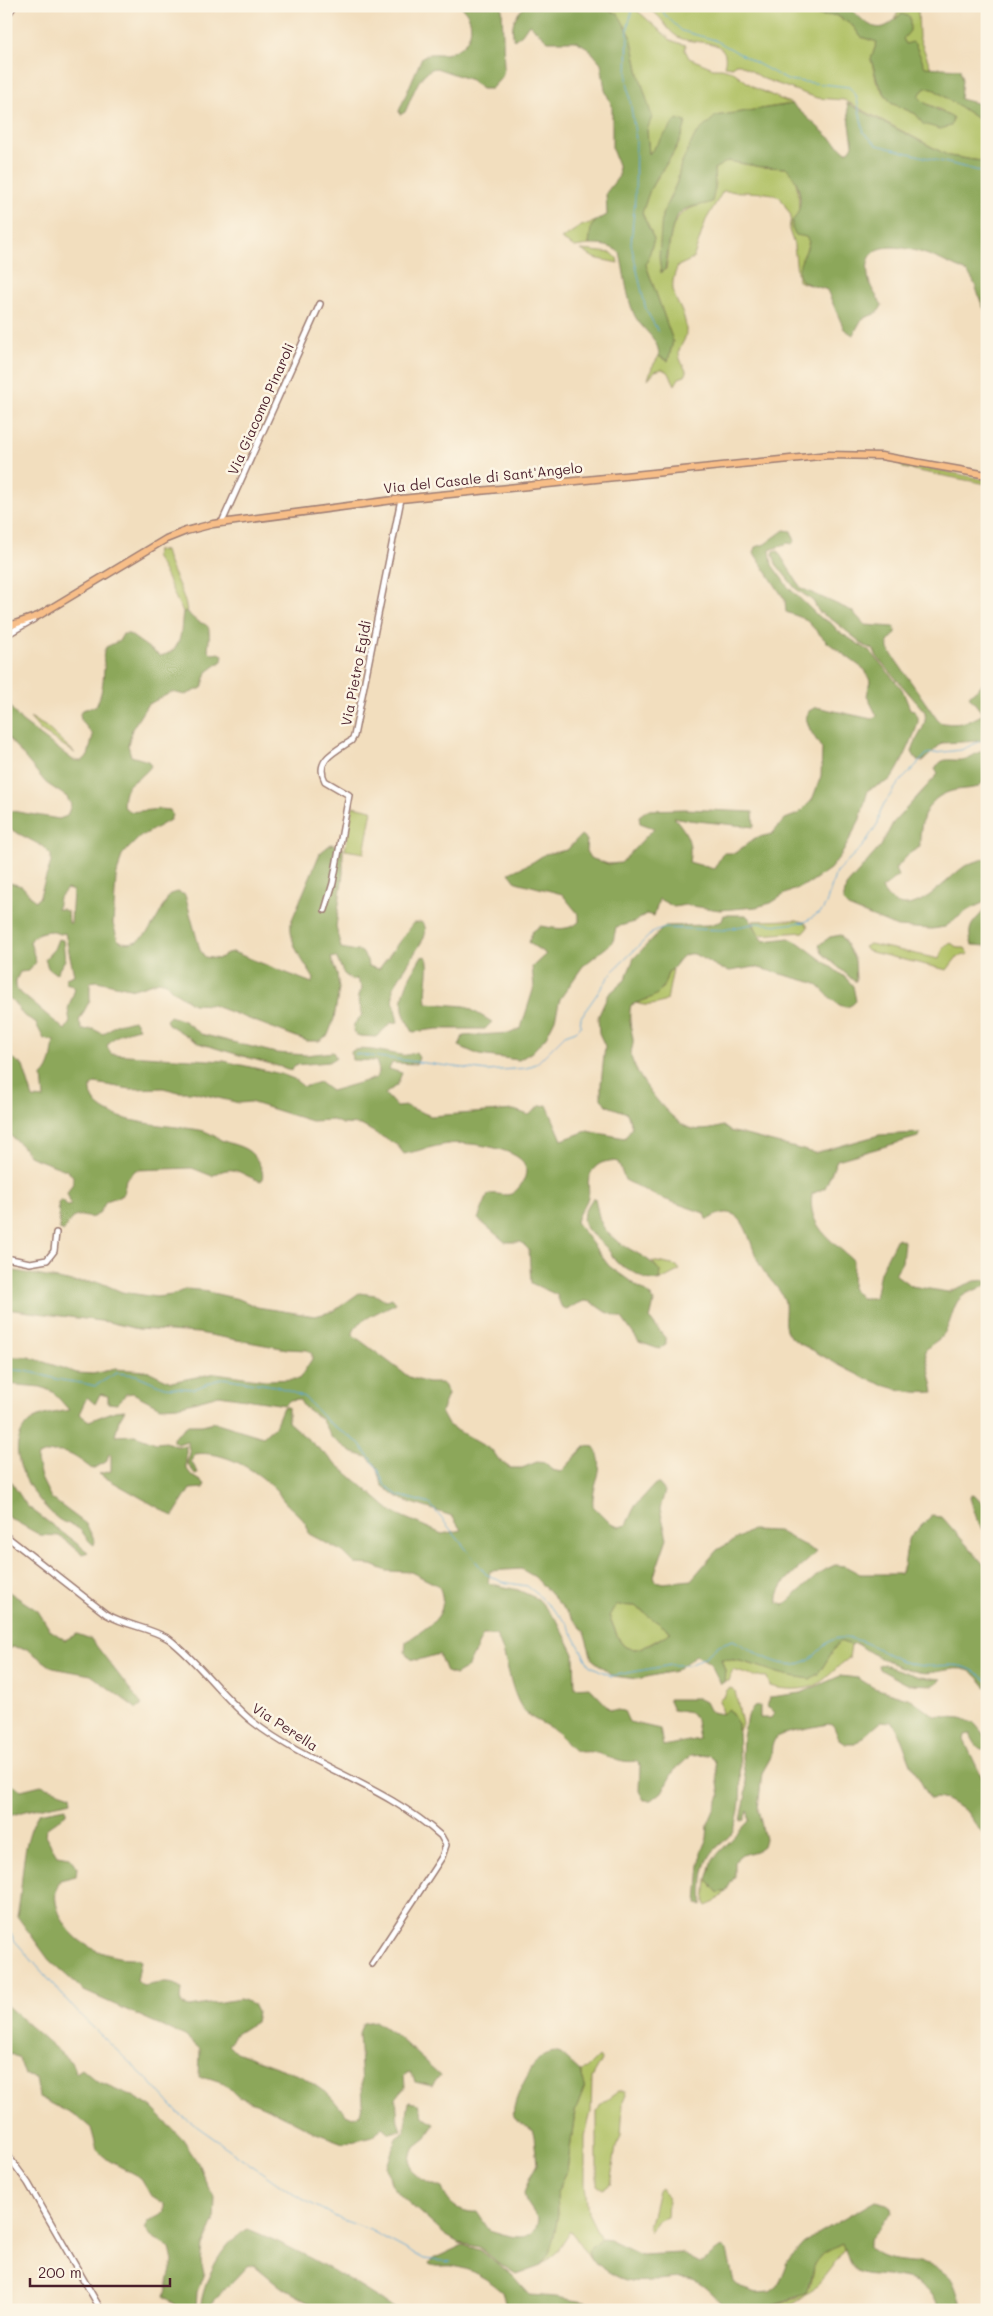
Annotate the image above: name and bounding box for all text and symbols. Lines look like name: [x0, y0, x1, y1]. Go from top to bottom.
street label: Via Giacomo Pinaroli: [223, 340, 298, 478]
street label: Via del Casale di Sant'Angelo: [382, 458, 584, 497]
street label: Via Pietro Egidi: [336, 618, 375, 728]
street label: Via Perella: [249, 1698, 322, 1755]
scale bar: [30, 2256, 170, 2288]
text: 200 m: [38, 2262, 82, 2282]

